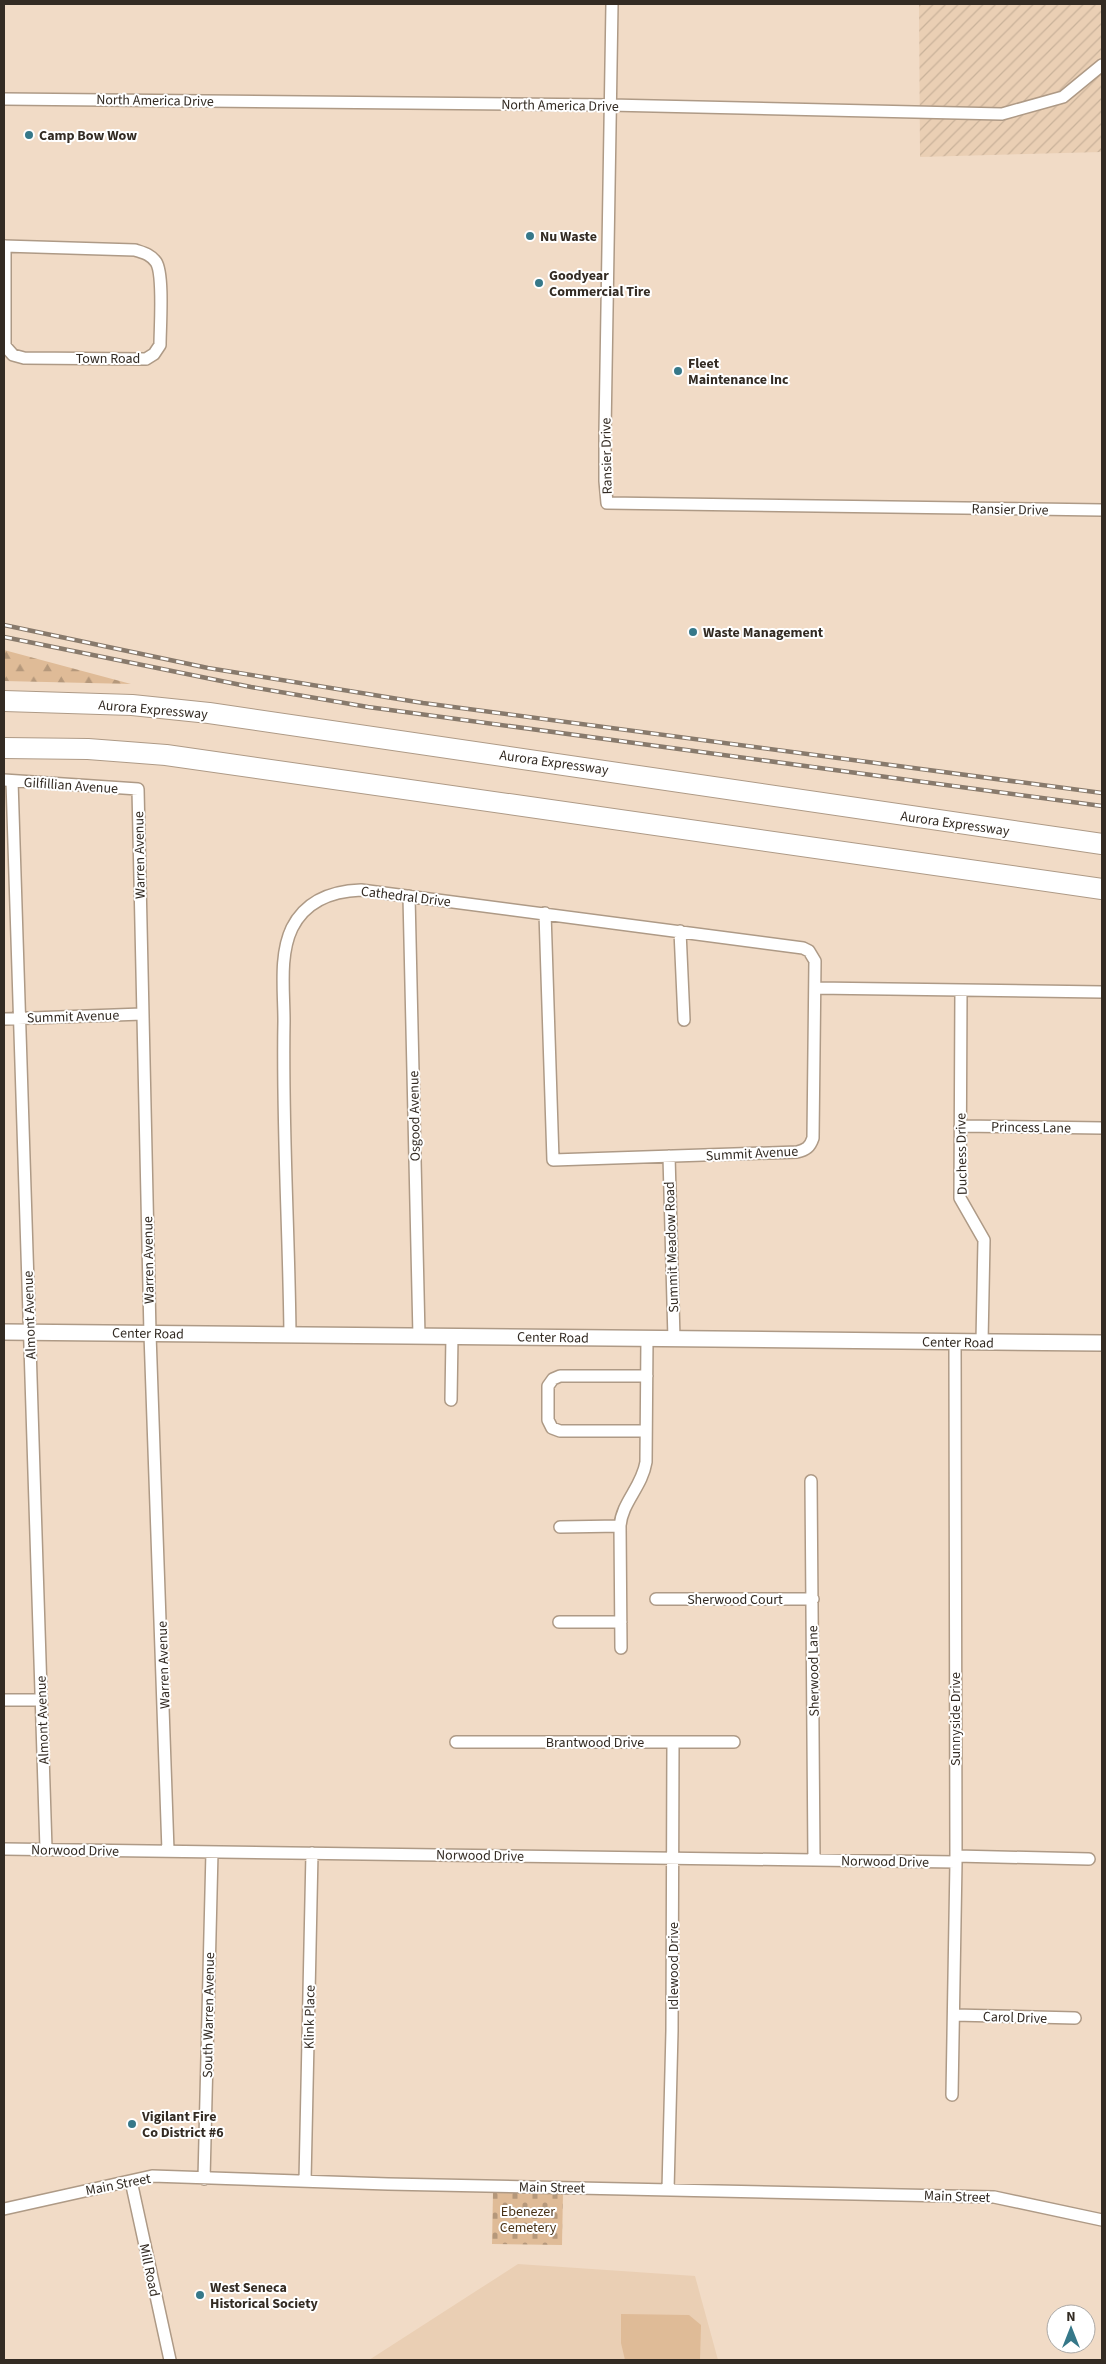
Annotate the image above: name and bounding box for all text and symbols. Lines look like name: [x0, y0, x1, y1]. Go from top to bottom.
street label: North America Drive: [96, 90, 214, 112]
street label: North America Drive: [501, 95, 619, 117]
place label: Camp Bow Wow: [39, 126, 137, 146]
marker: Camp Bow Wow: [23, 129, 35, 141]
place label: Nu Waste: [540, 227, 597, 247]
marker: Nu Waste: [524, 230, 536, 242]
place label: Goodyear Commercial Tire: [549, 266, 651, 302]
marker: Goodyear Commercial Tire: [533, 277, 545, 289]
street label: Town Road: [76, 349, 140, 369]
place label: Fleet Maintenance Inc: [688, 354, 789, 390]
marker: Fleet Maintenance Inc: [672, 365, 684, 377]
street label: Ransier Drive: [596, 417, 618, 495]
street label: Ransier Drive: [971, 499, 1049, 521]
place label: Waste Management: [703, 623, 824, 643]
marker: Waste Management: [687, 626, 699, 638]
street label: Aurora Expressway: [97, 695, 209, 725]
street label: Aurora Expressway: [498, 745, 610, 781]
street label: Gilfillian Avenue: [23, 773, 119, 799]
street label: Aurora Expressway: [899, 806, 1011, 842]
street label: Warren Avenue: [129, 811, 151, 899]
street label: Cathedral Drive: [360, 882, 452, 912]
street label: Summit Avenue: [26, 1005, 120, 1029]
street label: Osgood Avenue: [404, 1070, 426, 1162]
street label: Duchess Drive: [951, 1113, 973, 1195]
street label: Princess Lane: [991, 1117, 1071, 1139]
street label: Summit Avenue: [705, 1142, 799, 1166]
street label: Summit Meadow Road: [660, 1181, 684, 1313]
street label: Warren Avenue: [138, 1216, 160, 1304]
street label: Almont Avenue: [18, 1270, 42, 1360]
street label: Center Road: [112, 1323, 184, 1345]
street label: Center Road: [517, 1327, 589, 1349]
street label: Center Road: [922, 1332, 994, 1354]
street label: Sherwood Court: [687, 1590, 783, 1610]
street label: Warren Avenue: [152, 1621, 176, 1709]
street label: Sherwood Lane: [803, 1625, 825, 1717]
street label: Sunnyside Drive: [946, 1672, 966, 1766]
street label: Almont Avenue: [31, 1675, 55, 1765]
street label: Brantwood Drive: [546, 1733, 644, 1753]
street label: Norwood Drive: [31, 1840, 119, 1862]
street label: Norwood Drive: [436, 1845, 524, 1867]
street label: Norwood Drive: [841, 1851, 929, 1873]
street label: Idlewood Drive: [664, 1922, 684, 2010]
street label: South Warren Avenue: [198, 1952, 220, 2078]
street label: Klink Place: [299, 1985, 321, 2049]
street label: Carol Drive: [983, 2007, 1047, 2029]
place label: Vigilant Fire Co District #6: [141, 2107, 224, 2143]
marker: Vigilant Fire Co District #6: [126, 2118, 138, 2130]
street label: Main Street: [84, 2169, 153, 2201]
street label: Main Street: [519, 2177, 586, 2199]
street label: Main Street: [924, 2186, 991, 2208]
park label: Ebenezer Cemetery: [500, 2202, 557, 2238]
street label: Mill Road: [134, 2242, 164, 2299]
place label: West Seneca Historical Society: [210, 2278, 319, 2314]
marker: West Seneca Historical Society: [194, 2289, 206, 2301]
north arrow: [1046, 2304, 1096, 2354]
text: N: [1066, 2307, 1076, 2327]

